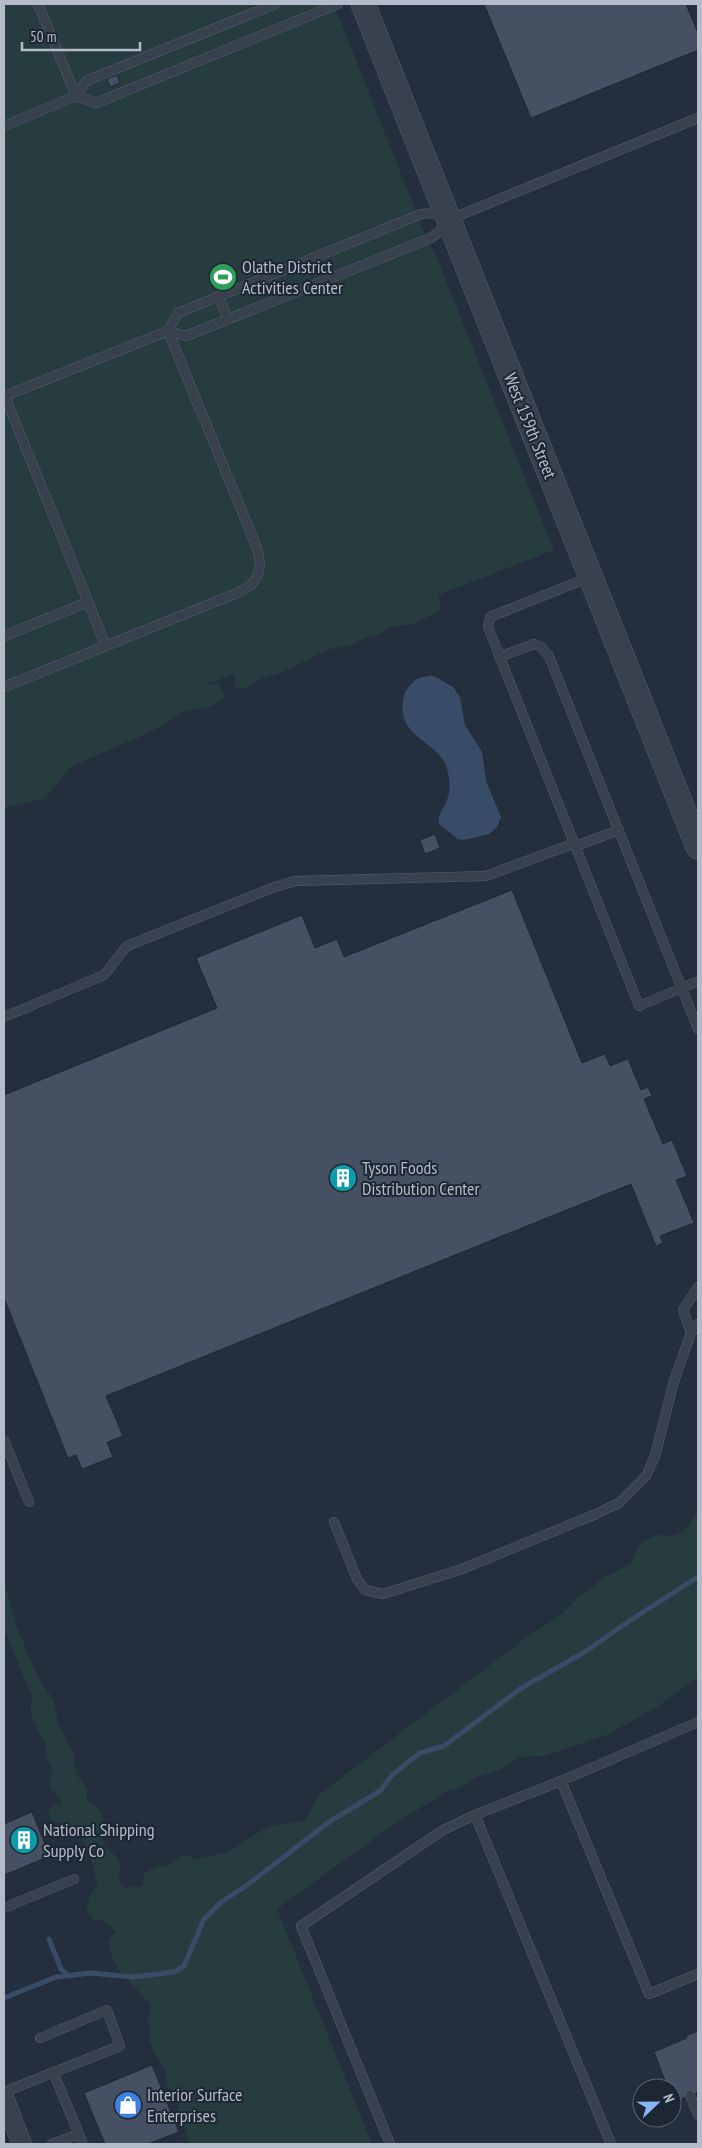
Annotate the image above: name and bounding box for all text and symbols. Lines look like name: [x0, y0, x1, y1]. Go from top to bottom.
scale bar: [22, 20, 140, 52]
text: 50 m: [30, 27, 56, 46]
place label: Olathe District Activities Center: [242, 255, 343, 299]
sports icon: Olathe District Activities Center: [208, 262, 238, 292]
street label: West 159th Street: [499, 370, 562, 482]
place label: Tyson Foods Distribution Center: [362, 1156, 480, 1200]
building icon: Tyson Foods Distribution Center: [328, 1163, 358, 1193]
place label: National Shipping Supply Co: [43, 1818, 154, 1862]
building icon: National Shipping Supply Co: [9, 1825, 39, 1855]
north arrow: [632, 2078, 682, 2128]
place label: Interior Surface Enterprises: [147, 2083, 243, 2127]
shop icon: Interior Surface Enterprises: [113, 2090, 143, 2120]
text: N: [659, 2091, 679, 2105]

